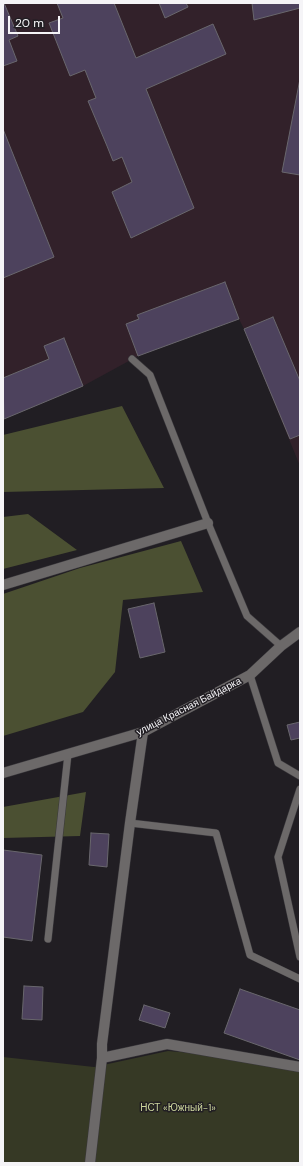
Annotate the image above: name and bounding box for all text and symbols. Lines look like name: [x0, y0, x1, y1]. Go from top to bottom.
scale bar: [10, 8, 62, 34]
text: 20 m: [15, 15, 44, 31]
street label: улица Красная Байдарка: [135, 675, 243, 739]
park label: НСТ «Южный-1»: [140, 1102, 216, 1114]

